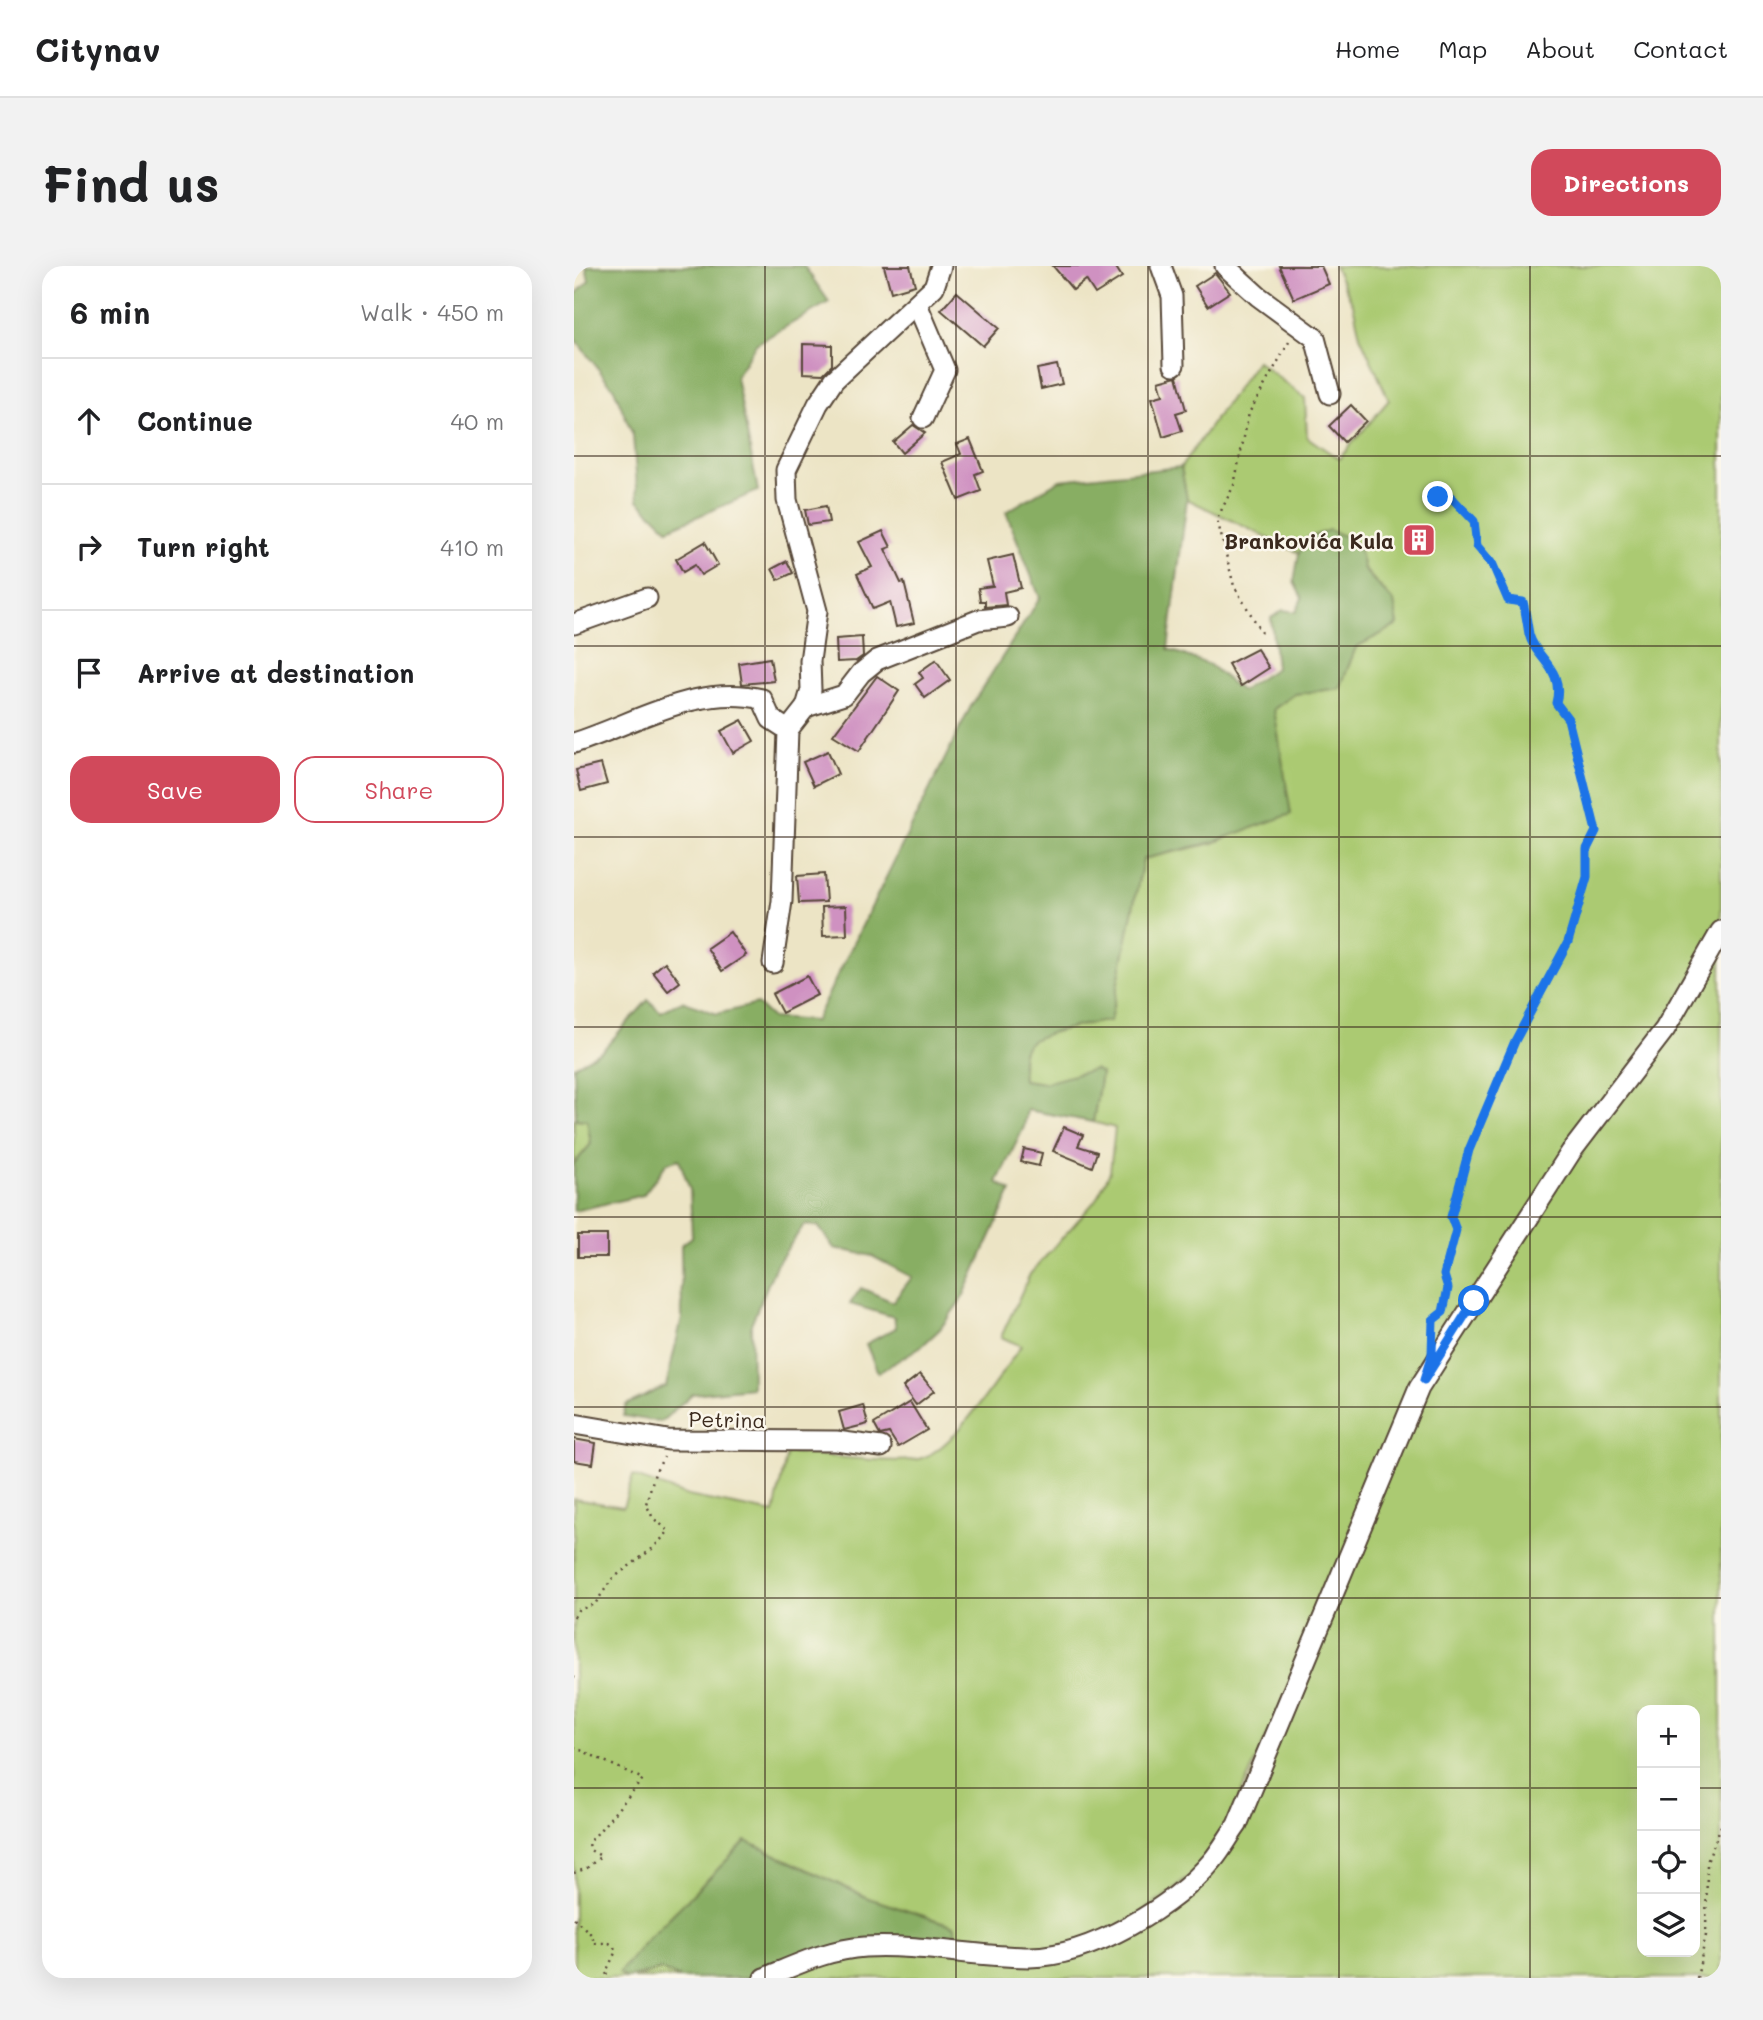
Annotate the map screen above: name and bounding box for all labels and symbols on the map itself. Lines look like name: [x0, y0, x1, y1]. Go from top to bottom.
route end: [1422, 481, 1453, 512]
building icon: Brankovića Kula: [1400, 521, 1438, 559]
place label: Brankovića Kula: [1224, 527, 1394, 554]
route start: [1458, 1285, 1489, 1316]
street label: Petrina: [688, 1405, 766, 1433]

